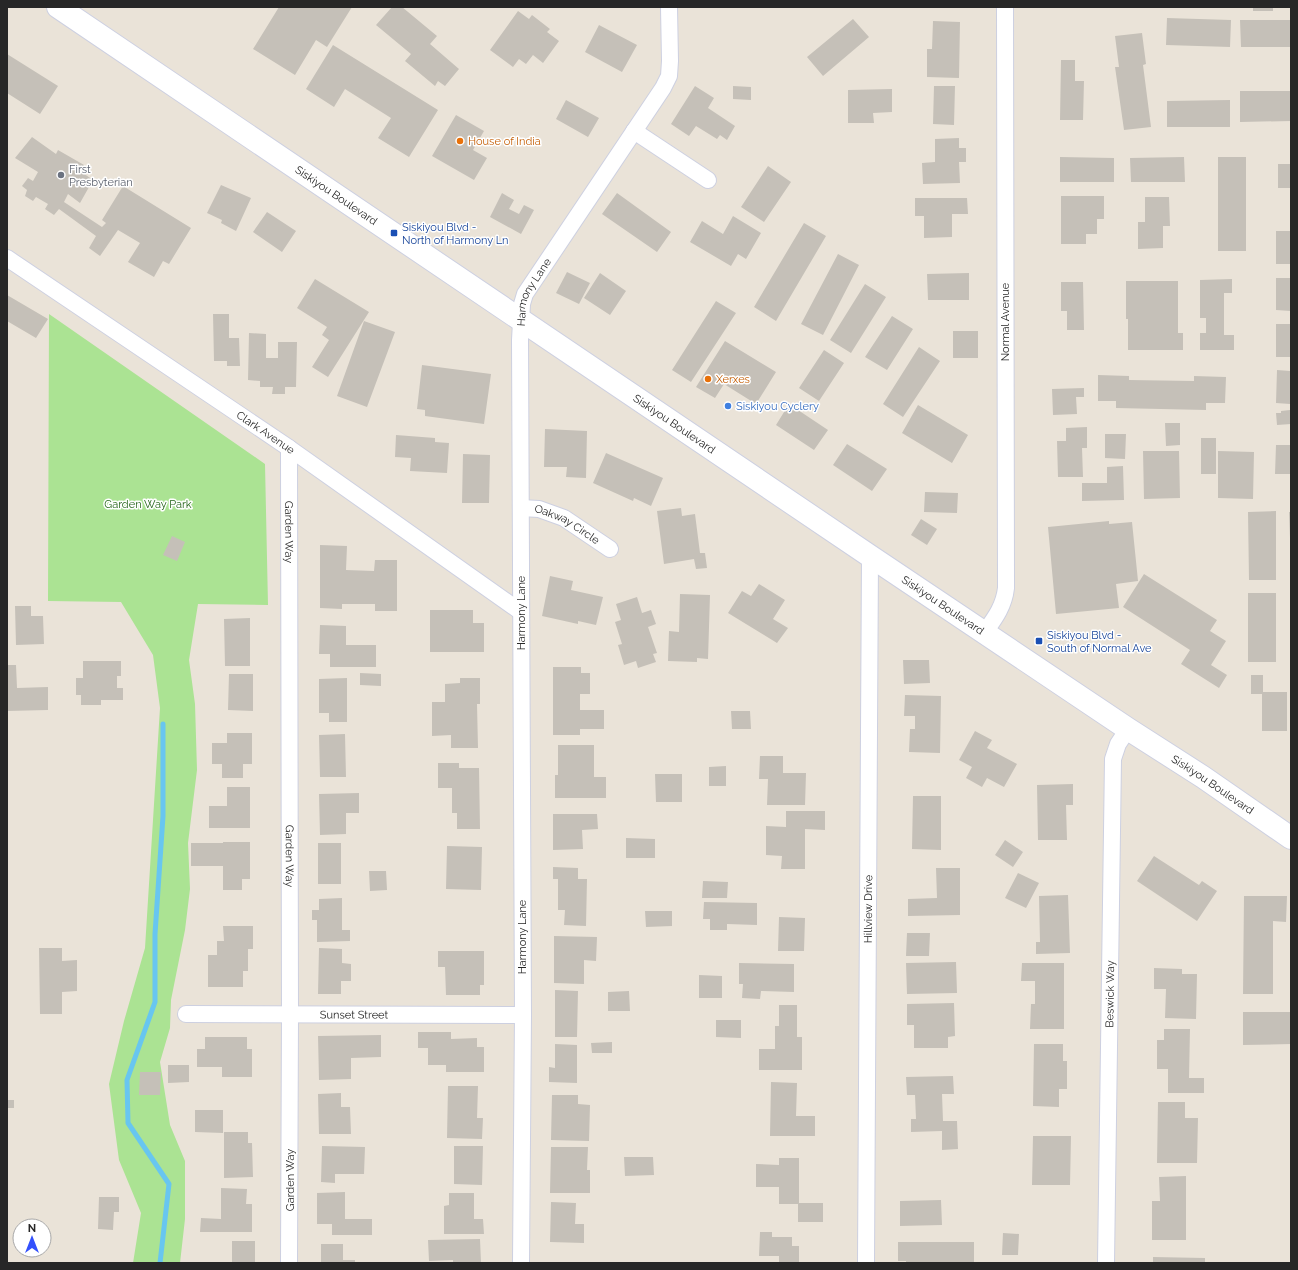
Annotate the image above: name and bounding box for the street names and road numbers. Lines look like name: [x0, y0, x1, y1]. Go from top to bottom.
street label: Siskiyou Boulevard: [293, 163, 380, 228]
street label: Harmony Lane: [514, 255, 554, 327]
street label: Normal Avenue: [999, 282, 1012, 361]
street label: Siskiyou Boulevard: [631, 391, 718, 456]
street label: Clark Avenue: [234, 408, 298, 457]
street label: Garden Way: [283, 501, 296, 563]
street label: Oakway Circle: [534, 502, 603, 547]
street label: Siskiyou Boulevard: [899, 573, 987, 637]
street label: Harmony Lane: [515, 575, 528, 650]
street label: Siskiyou Boulevard: [1169, 752, 1256, 817]
street label: Garden Way: [283, 825, 296, 887]
street label: Hillview Drive: [861, 874, 875, 943]
street label: Harmony Lane: [516, 899, 529, 974]
street label: Beswick Way: [1103, 960, 1117, 1028]
street label: Sunset Street: [320, 1008, 389, 1021]
street label: Garden Way: [284, 1149, 297, 1211]

